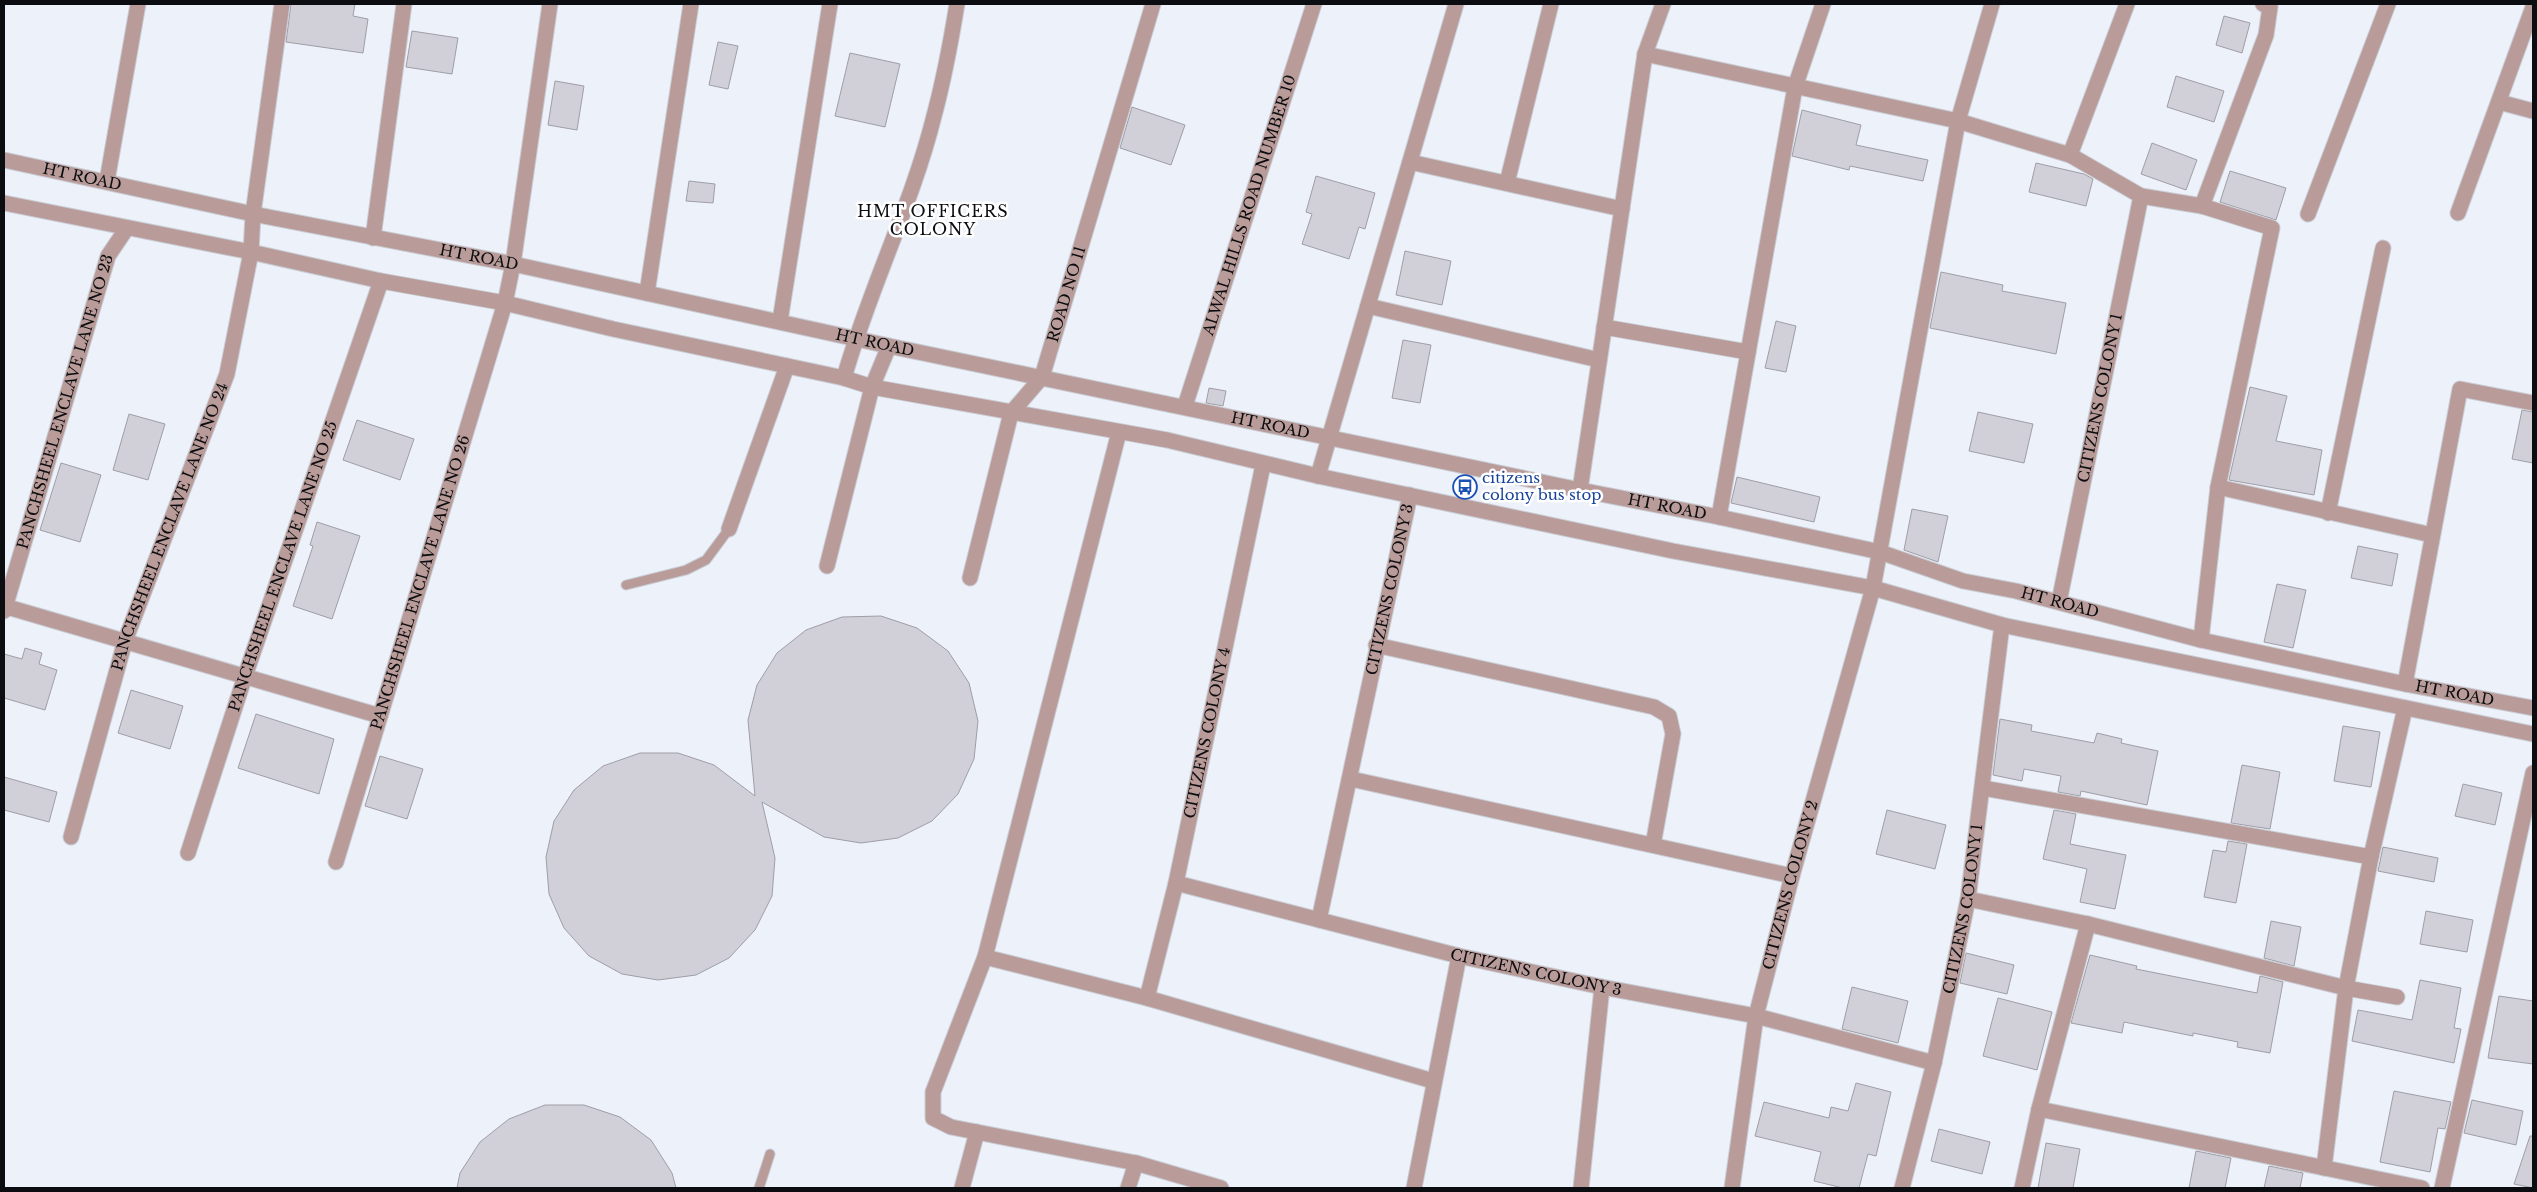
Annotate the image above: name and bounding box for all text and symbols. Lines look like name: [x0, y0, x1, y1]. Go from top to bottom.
street label: ALWAL HILLS ROAD NUMBER 10: [1198, 72, 1300, 339]
street label: HT ROAD: [41, 159, 123, 194]
district label: HMT OFFICERS COLONY: [857, 201, 1009, 239]
street label: HT ROAD: [438, 240, 520, 274]
street label: ROAD NO 11: [1043, 243, 1090, 344]
street label: PANCHSHEEL ENCLAVE LANE NO 23: [13, 252, 117, 551]
street label: CITIZENS COLONY 1: [2073, 312, 2126, 484]
street label: HT ROAD: [834, 325, 916, 360]
street label: PANCHSHEEL ENCLAVE LANE NO 24: [107, 380, 232, 673]
street label: HT ROAD: [1229, 408, 1312, 442]
street label: PANCHSHEEL ENCLAVE LANE NO 25: [224, 418, 341, 714]
street label: PANCHSHEEL ENCLAVE LANE NO 26: [366, 433, 474, 732]
place label: citizens colony bus stop: [1482, 468, 1601, 504]
bus stop icon: citizens colony bus stop: [1452, 474, 1478, 500]
street label: HT ROAD: [1626, 489, 1708, 523]
street label: CITIZENS COLONY 3: [1362, 502, 1417, 677]
street label: HT ROAD: [2019, 583, 2101, 622]
street label: CITIZENS COLONY 4: [1180, 645, 1234, 820]
street label: HT ROAD: [2414, 676, 2496, 710]
street label: CITIZENS COLONY 2: [1758, 798, 1822, 972]
street label: CITIZENS COLONY 1: [1939, 823, 1986, 995]
street label: CITIZENS COLONY 3: [1448, 944, 1623, 1000]

